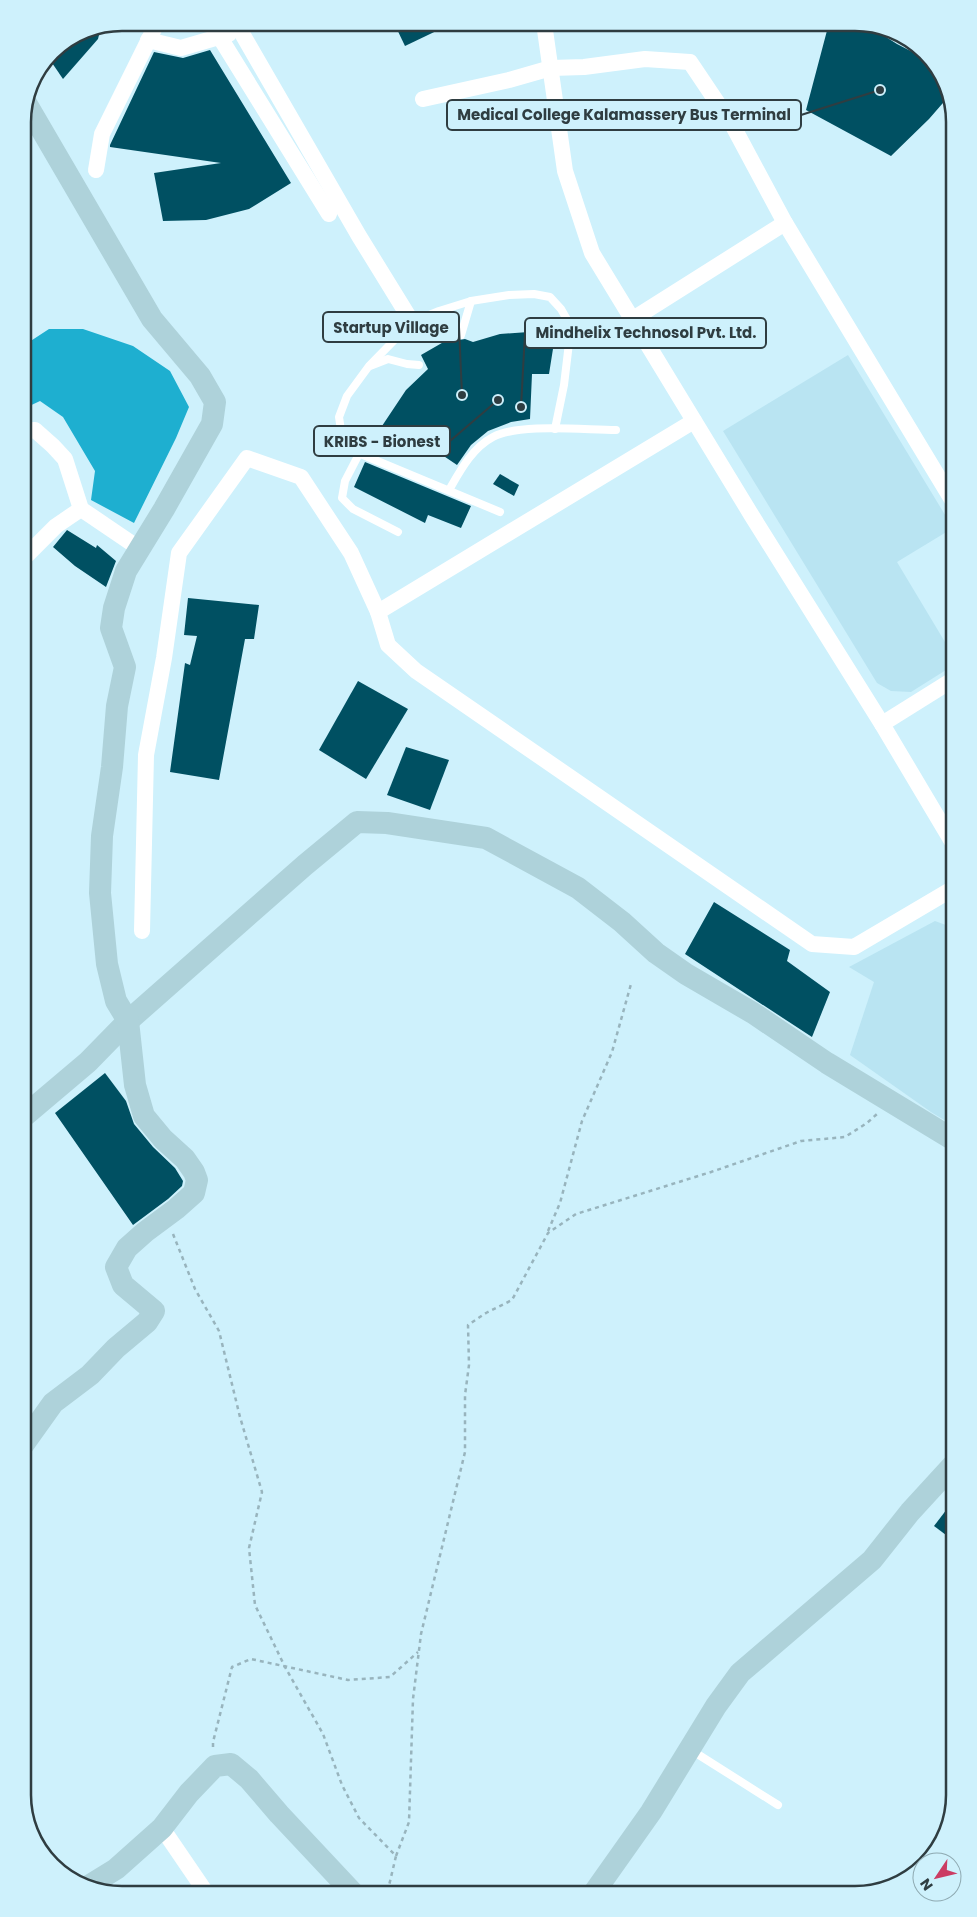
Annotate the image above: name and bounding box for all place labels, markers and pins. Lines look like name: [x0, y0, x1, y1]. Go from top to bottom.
callout: Medical College Kalamassery Bus Terminal: [447, 100, 801, 130]
callout: Startup Village: [323, 312, 459, 342]
callout: Mindhelix Technosol Pvt. Ltd.: [525, 318, 766, 348]
callout: KRIBS - Bionest: [314, 426, 450, 456]

